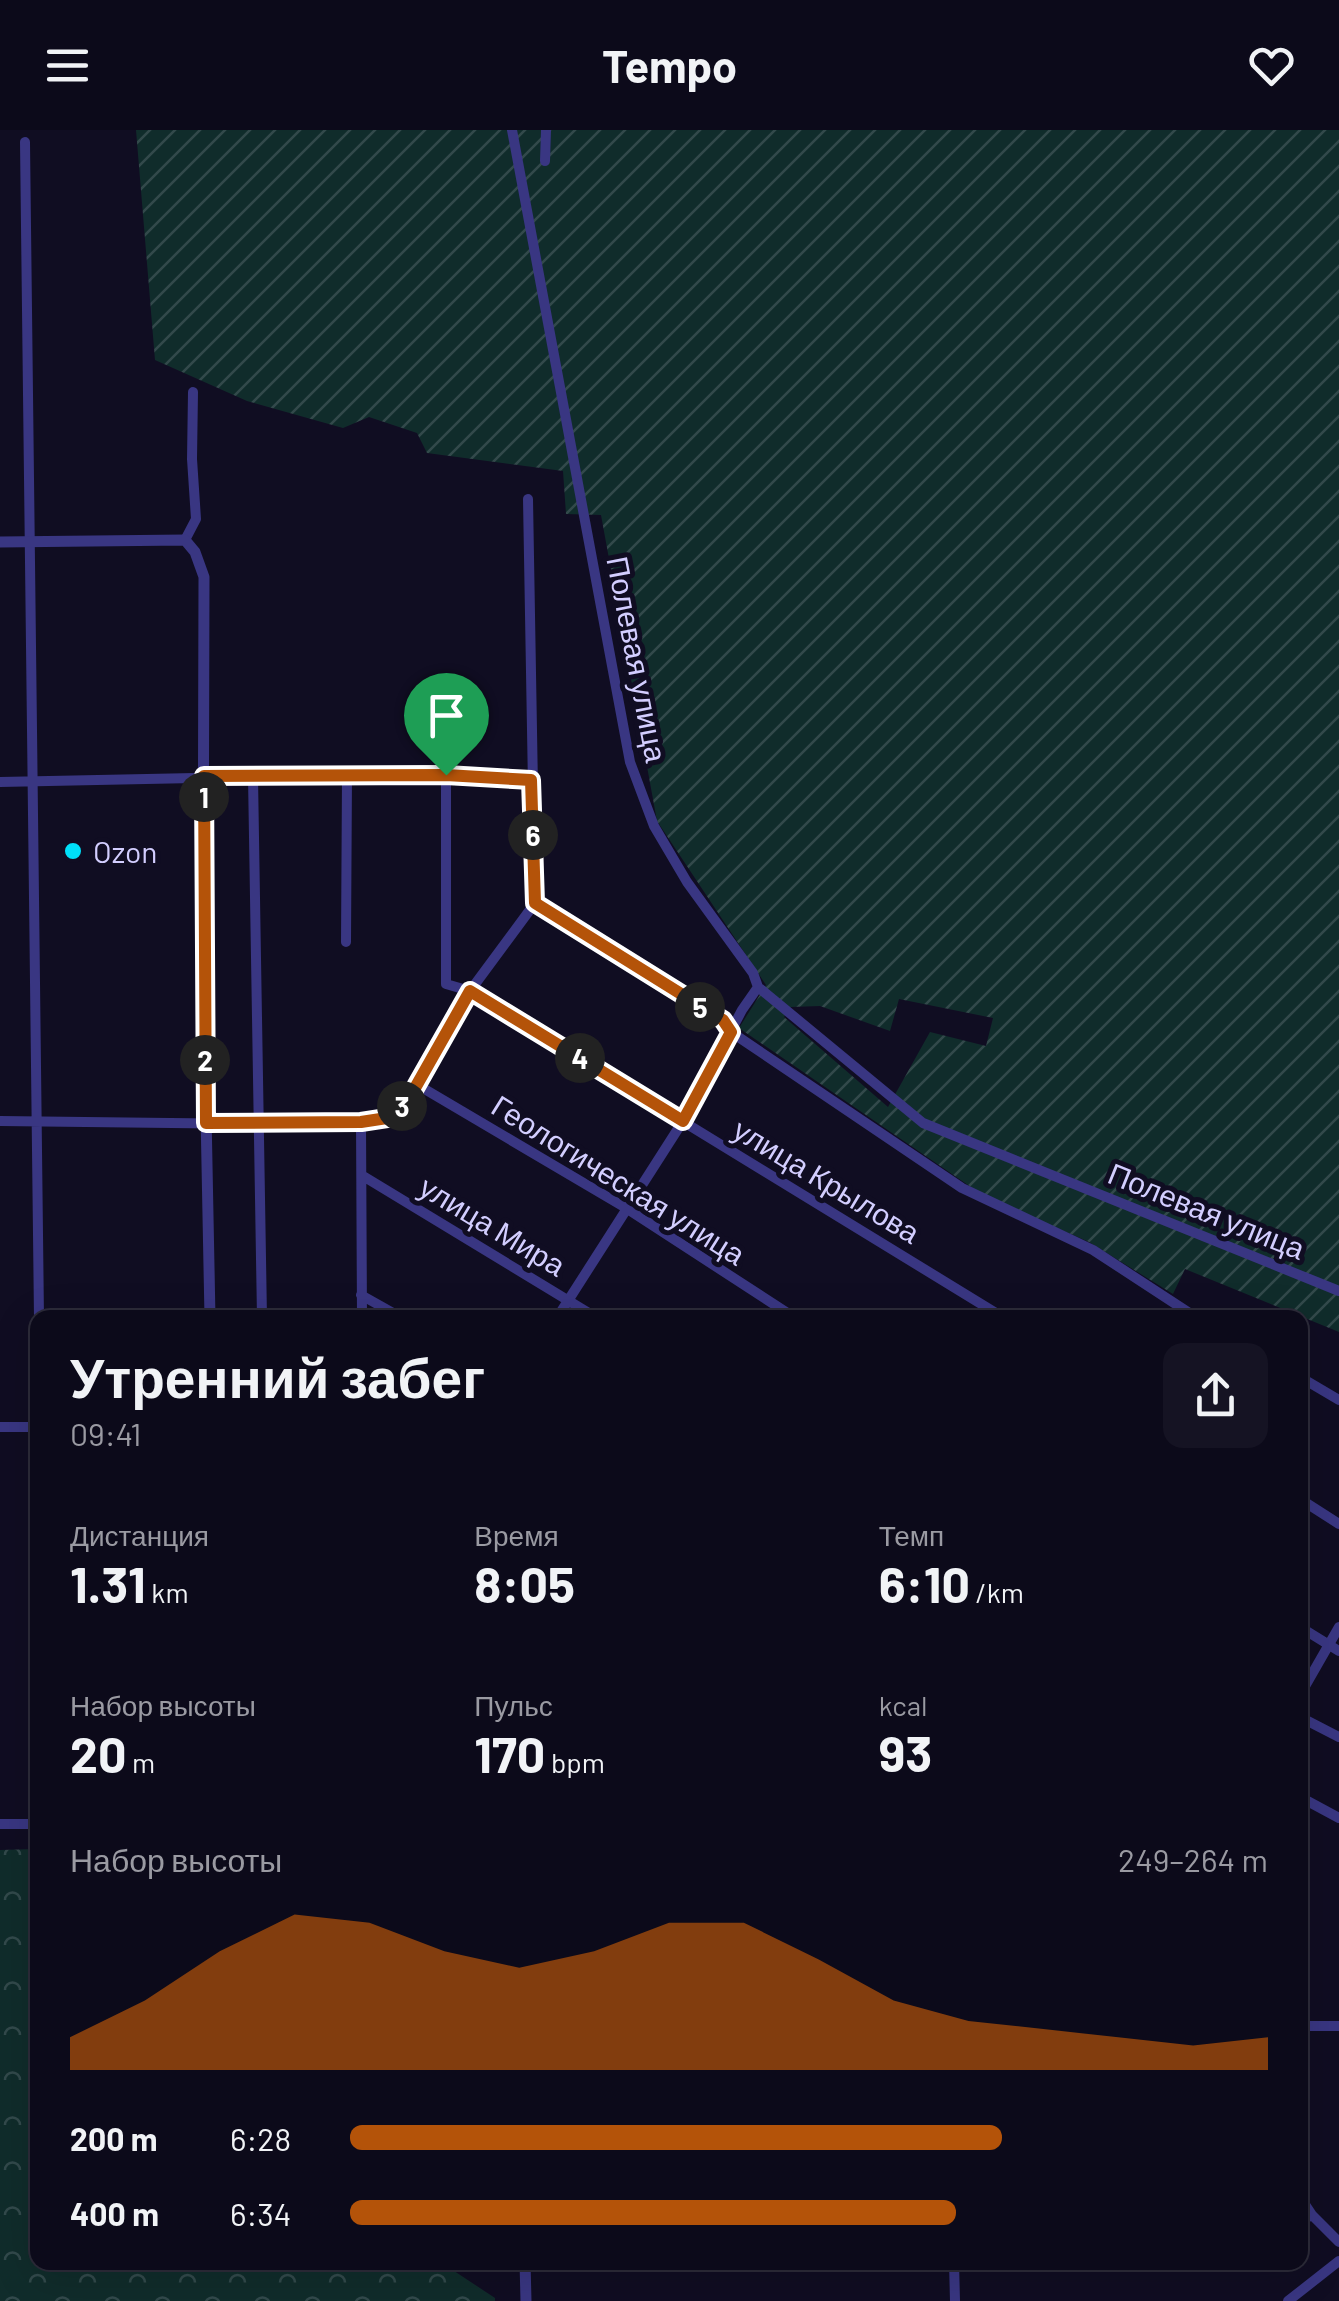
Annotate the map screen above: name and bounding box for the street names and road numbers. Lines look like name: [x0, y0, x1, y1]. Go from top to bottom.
street label: Полевая улица: [600, 553, 676, 765]
street label: Геологическая улица: [486, 1086, 752, 1272]
street label: улица Крылова: [727, 1110, 927, 1250]
street label: Полевая улица: [1103, 1154, 1311, 1266]
street label: улица Мира: [414, 1167, 573, 1283]

